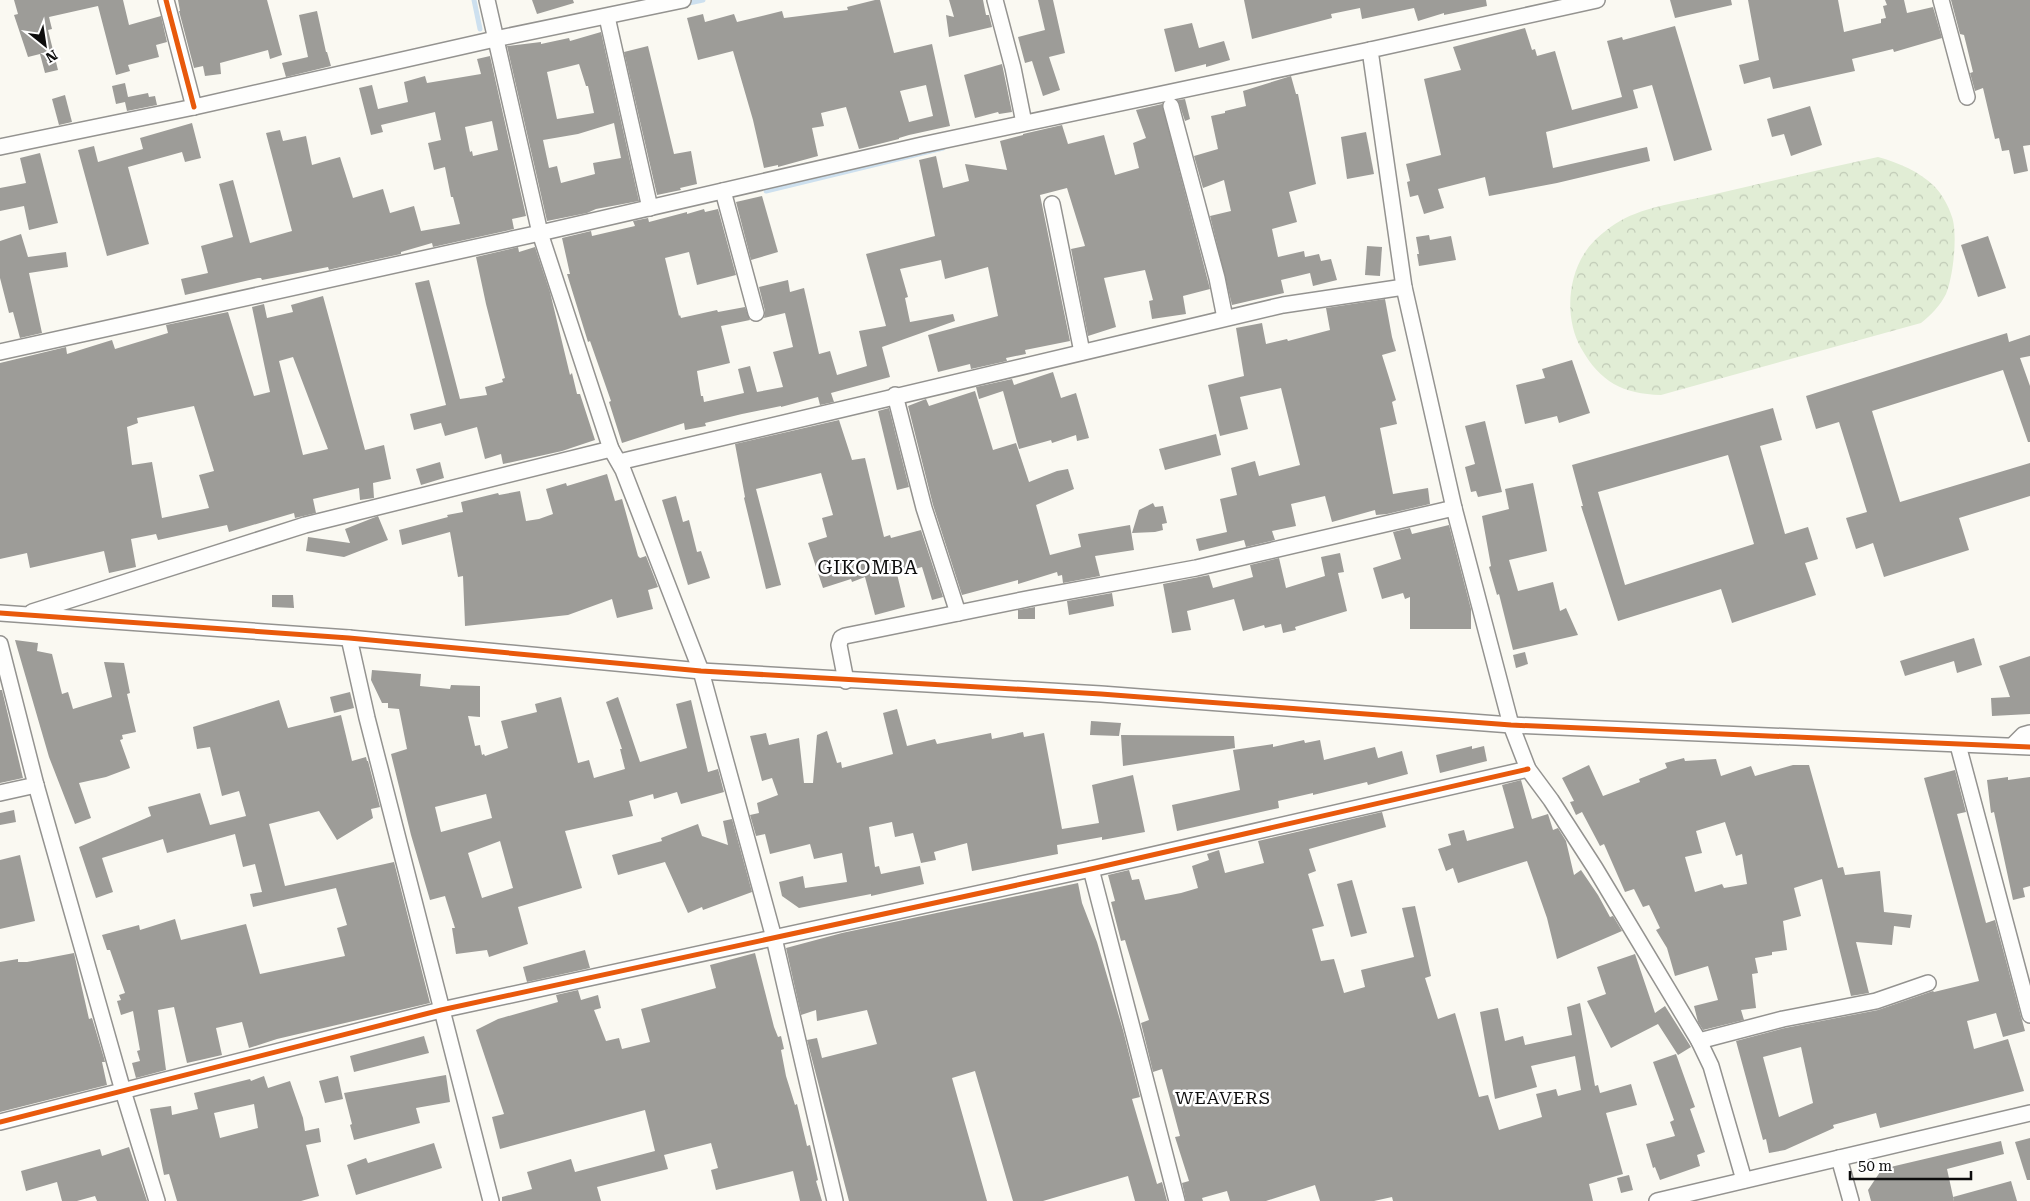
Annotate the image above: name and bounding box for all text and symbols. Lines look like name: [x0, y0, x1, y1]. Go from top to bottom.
north arrow: [20, 20, 70, 70]
text: N: [43, 47, 60, 66]
district label: GIKOMBA: [818, 556, 918, 579]
district label: WEAVERS: [1175, 1087, 1271, 1108]
scale bar: [1850, 1148, 1971, 1180]
text: 50 m: [1858, 1157, 1893, 1175]

